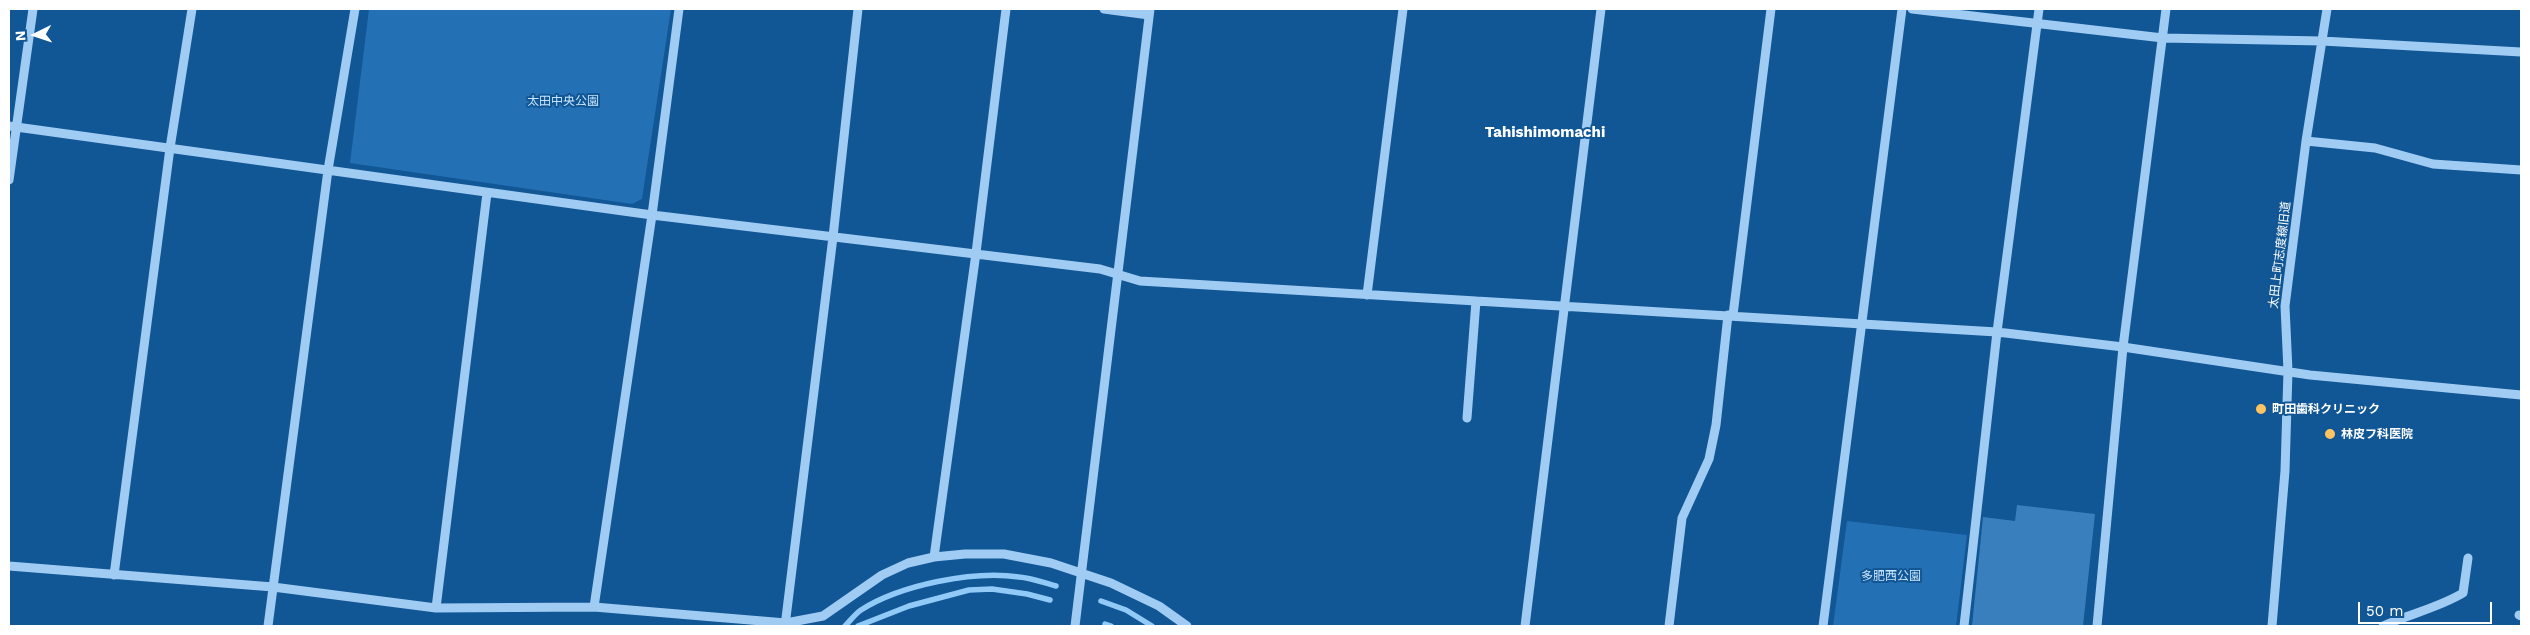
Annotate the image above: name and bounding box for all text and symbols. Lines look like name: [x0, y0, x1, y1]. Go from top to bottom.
north arrow: [10, 10, 60, 60]
text: N: [12, 30, 28, 42]
park label: 太田中央公園: [527, 94, 599, 108]
district label: Tahishimomachi: [1485, 124, 1605, 142]
street label: 太田上町志度線旧道: [2266, 201, 2294, 309]
marker: 町田歯科クリニック: [2254, 402, 2268, 416]
place label: 町田歯科クリニック: [2272, 402, 2380, 416]
marker: 林皮フ科医院: [2323, 427, 2337, 441]
place label: 林皮フ科医院: [2341, 427, 2413, 441]
park label: 多肥西公園: [1861, 569, 1921, 583]
scale bar: [2360, 592, 2494, 624]
text: 50 m: [2366, 602, 2403, 620]

